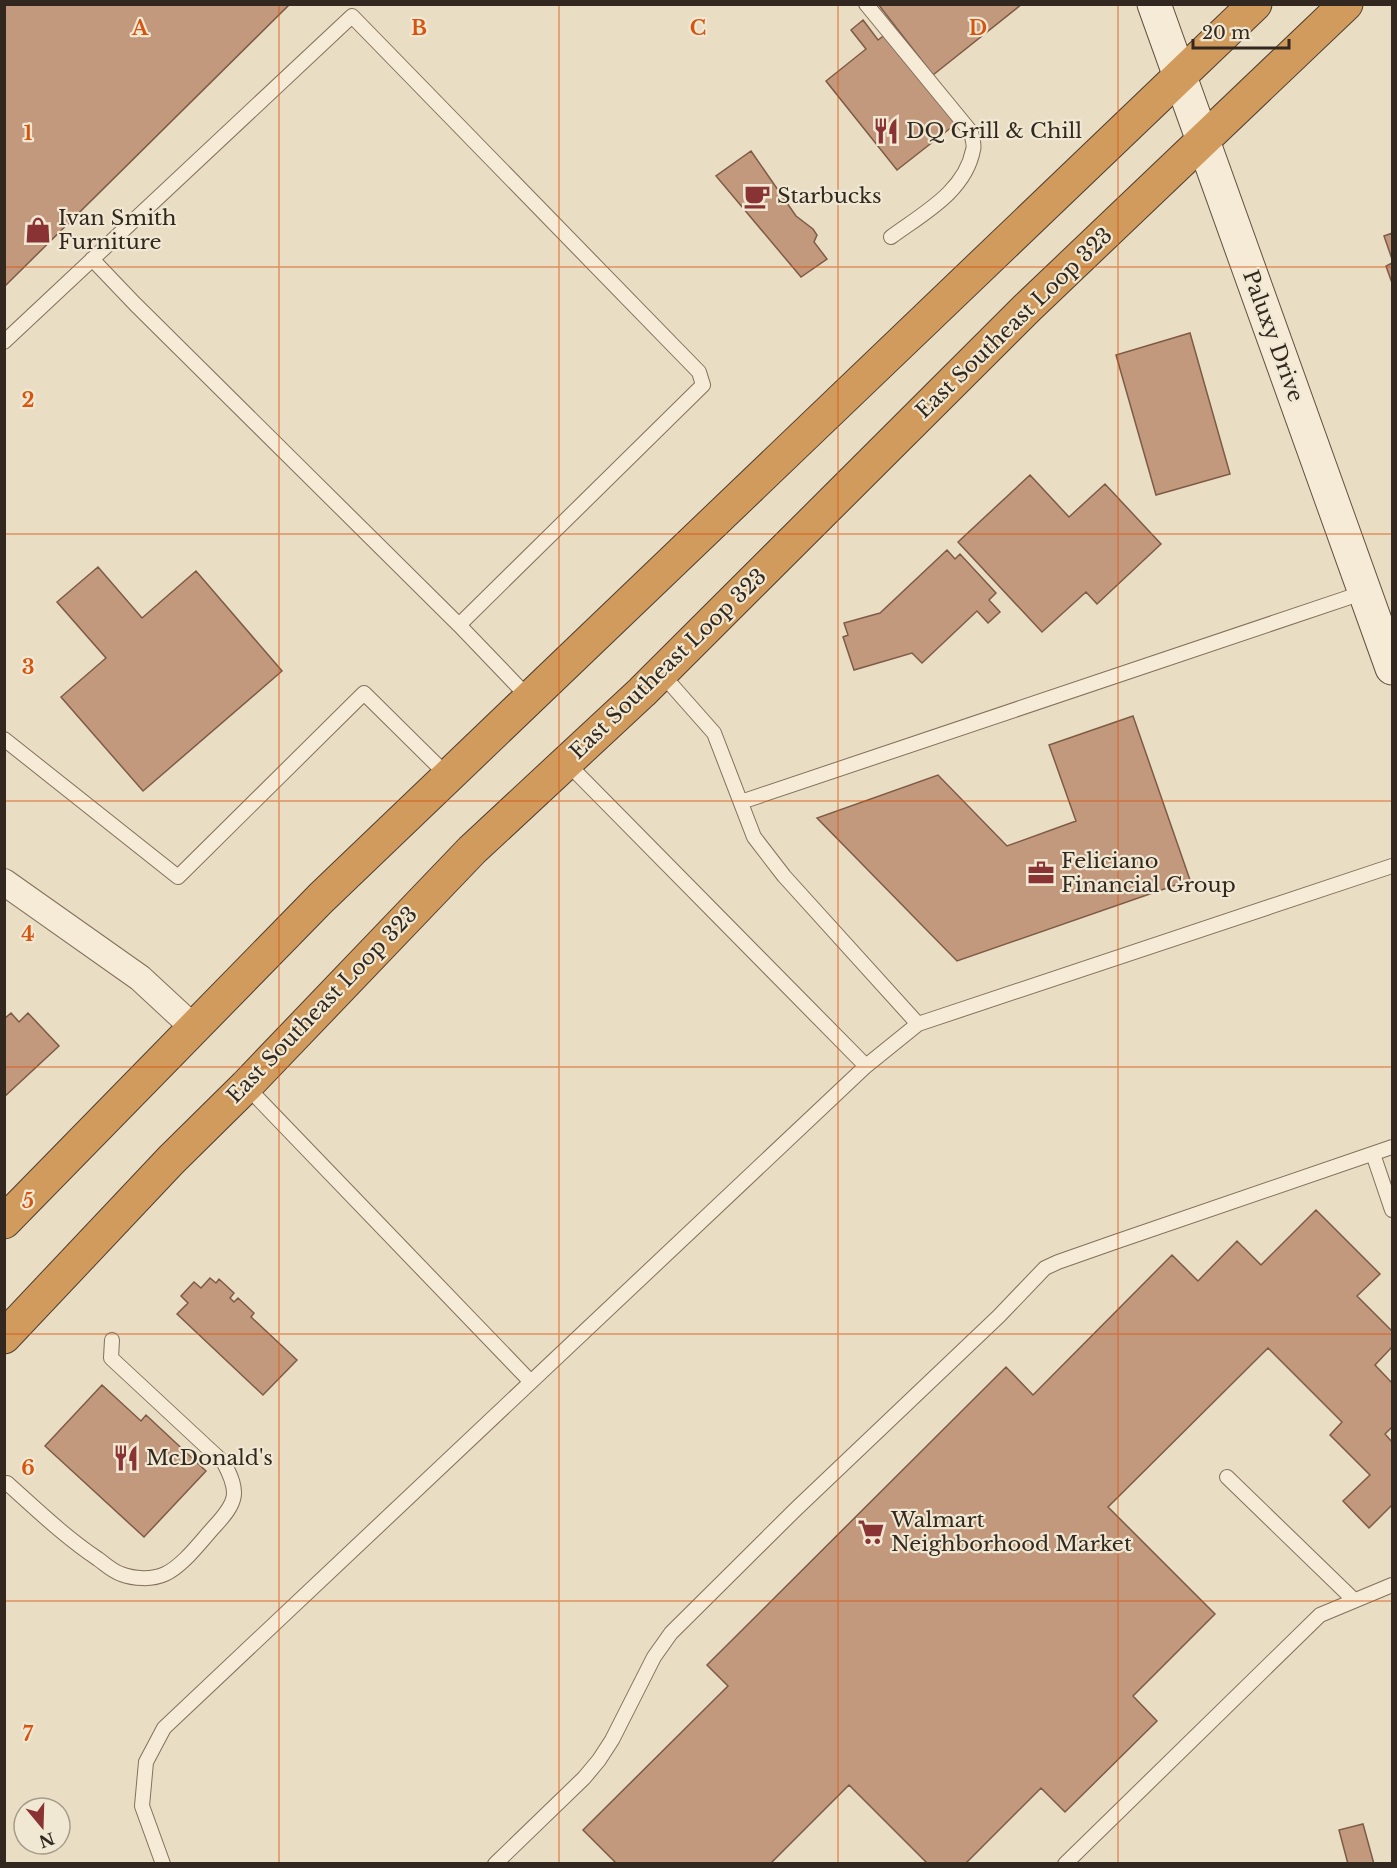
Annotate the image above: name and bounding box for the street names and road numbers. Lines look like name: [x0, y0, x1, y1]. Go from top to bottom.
street label: East Southeast Loop 323: [910, 222, 1118, 424]
street label: Paluxy Drive: [1237, 267, 1309, 405]
street label: East Southeast Loop 323: [564, 563, 772, 765]
street label: East Southeast Loop 323: [221, 901, 423, 1109]

